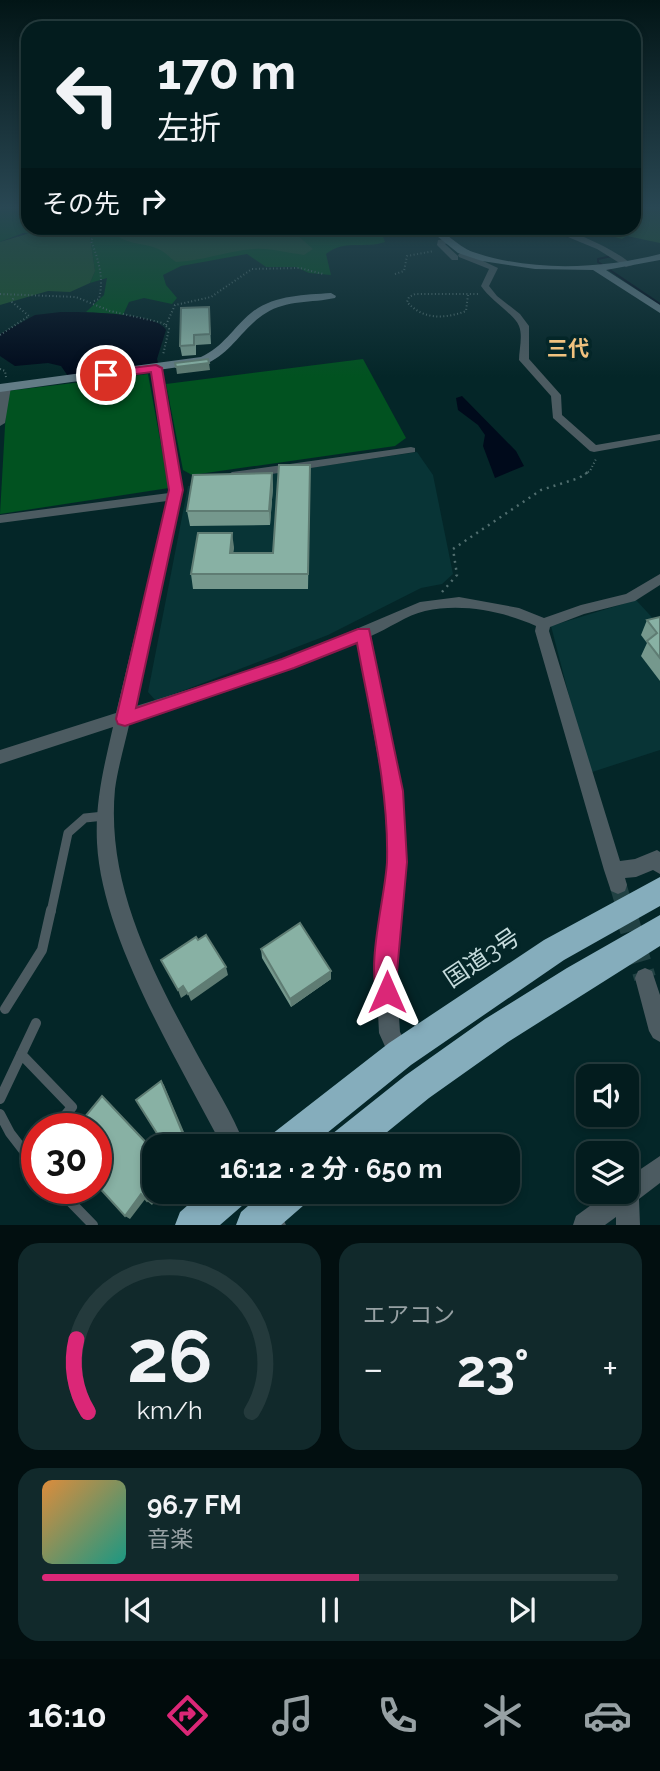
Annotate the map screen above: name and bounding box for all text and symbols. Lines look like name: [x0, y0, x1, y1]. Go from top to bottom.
text: 170 m: [157, 43, 296, 100]
icon: left: [42, 49, 133, 140]
text: 左折: [157, 109, 221, 146]
icon: right: [134, 182, 172, 220]
text: その先: [42, 189, 120, 219]
district label: 三代: [547, 336, 589, 361]
pin: [76, 345, 136, 405]
icon: arrive: [87, 356, 125, 394]
street label: 国道3号: [438, 922, 525, 993]
position arrow: [350, 955, 424, 1029]
map controls: [576, 1064, 639, 1204]
button: sound: [576, 1064, 639, 1127]
speed limit sign: 30: [21, 1113, 112, 1204]
button: layers: [576, 1141, 639, 1204]
text: 16:12 · 2 分 · 650 m: [220, 1154, 442, 1184]
text: エアコン: [363, 1301, 455, 1328]
text: 26: [127, 1315, 212, 1400]
text: 23°: [457, 1338, 529, 1399]
text: −: [363, 1346, 383, 1391]
text: +: [602, 1346, 618, 1391]
text: km/h: [137, 1395, 202, 1425]
text: 96.7 FM: [147, 1490, 242, 1520]
text: 音楽: [147, 1525, 193, 1552]
icon: previous: [119, 1591, 157, 1629]
icon: pause: [311, 1591, 349, 1629]
icon: next: [503, 1591, 541, 1629]
icon: directions: [163, 1691, 212, 1740]
icon: music: [268, 1691, 317, 1740]
icon: phone: [373, 1691, 422, 1740]
icon: climate: [478, 1691, 527, 1740]
icon: car: [583, 1691, 632, 1740]
text: 16:10: [28, 1697, 107, 1734]

